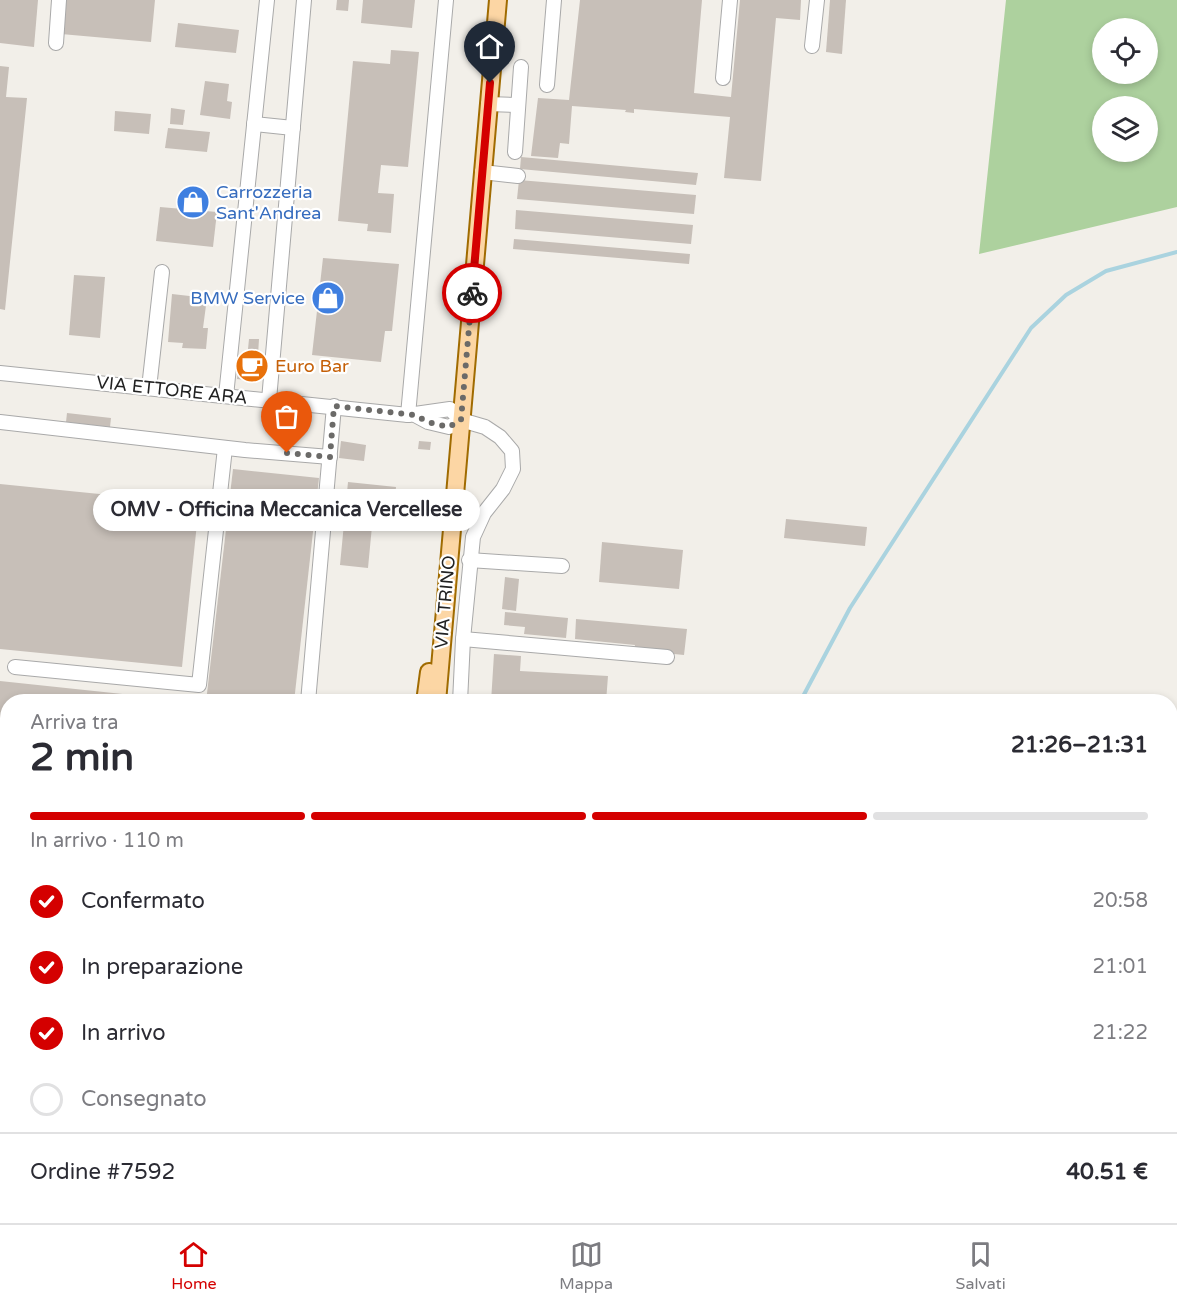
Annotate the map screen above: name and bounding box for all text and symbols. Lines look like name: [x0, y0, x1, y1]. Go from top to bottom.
map controls: [1092, 18, 1158, 162]
button: locate: [1092, 18, 1158, 84]
pin: [464, 21, 515, 83]
icon: home: [473, 30, 506, 63]
button: layers: [1092, 96, 1158, 162]
place label: Carrozzeria Sant'Andrea: [216, 181, 321, 224]
shop icon: Carrozzeria Sant'Andrea: [175, 184, 211, 220]
courier: [442, 263, 502, 323]
icon: bike: [456, 277, 489, 310]
shop icon: BMW Service: [310, 280, 346, 316]
place label: BMW Service: [190, 287, 305, 309]
cafe icon: Euro Bar: [234, 348, 270, 384]
place label: Euro Bar: [275, 355, 349, 377]
street label: VIA ETTORE ARA: [95, 371, 249, 409]
pin: [261, 391, 312, 453]
icon: bag: [270, 400, 303, 433]
callout: OMV - Officina Meccanica Vercellese: [94, 489, 481, 531]
text: OMV - Officina Meccanica Vercellese: [111, 498, 462, 522]
street label: VIA TRINO: [430, 554, 460, 650]
text: Arriva tra: [30, 711, 119, 735]
text: 21:26–21:31: [1011, 732, 1148, 758]
text: 2 min: [30, 734, 134, 781]
text: In arrivo · 110 m: [30, 829, 184, 853]
icon: check: [30, 885, 63, 918]
text: Confermato: [81, 888, 205, 914]
text: 20:58: [1093, 889, 1148, 913]
icon: check: [30, 951, 63, 984]
text: In preparazione: [81, 954, 243, 980]
text: 21:01: [1093, 955, 1148, 979]
icon: check: [30, 1017, 63, 1050]
text: In arrivo: [81, 1020, 166, 1046]
text: 21:22: [1093, 1021, 1148, 1045]
text: Consegnato: [81, 1086, 207, 1112]
text: Ordine #7592: [30, 1159, 175, 1185]
text: 40.51 €: [1066, 1159, 1148, 1185]
tab: Home: [171, 1238, 217, 1294]
tab: Mappa: [559, 1238, 613, 1294]
tab: Salvati: [956, 1238, 1006, 1294]

